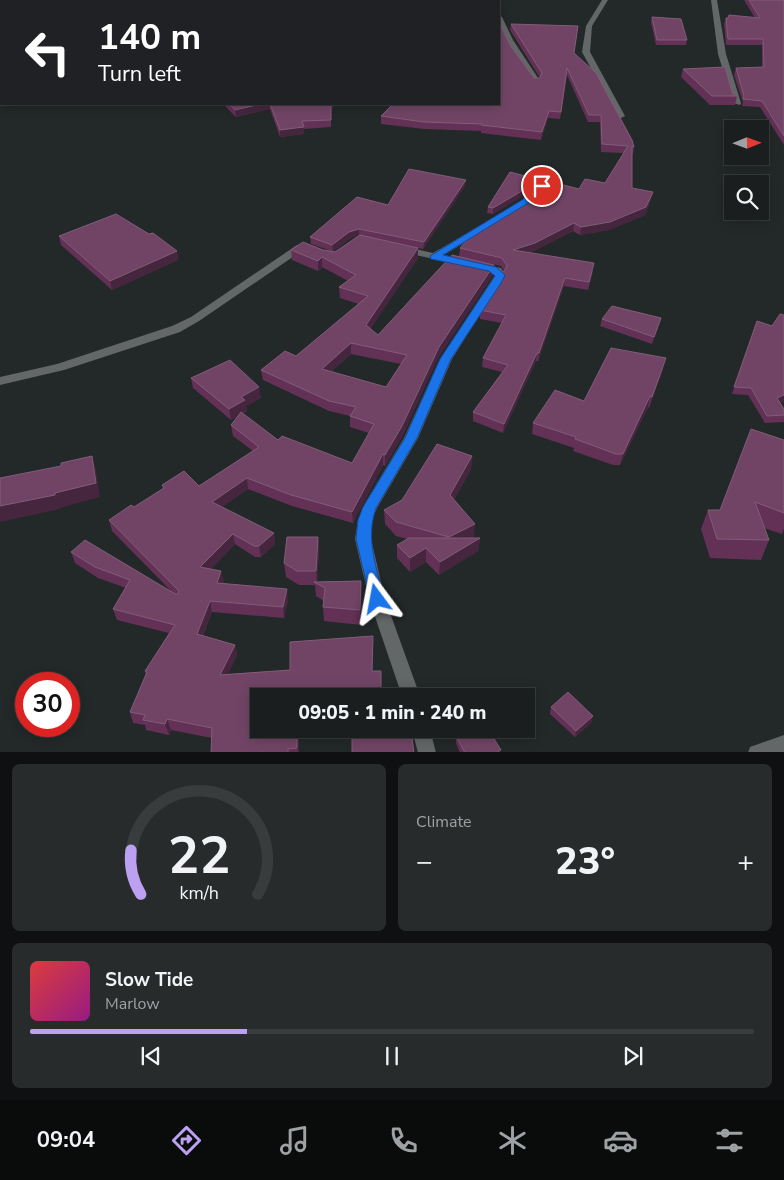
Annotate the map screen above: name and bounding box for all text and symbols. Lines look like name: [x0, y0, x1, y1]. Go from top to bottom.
text: 140 m: [98, 14, 201, 61]
icon: left: [15, 20, 80, 85]
text: Turn left: [98, 59, 181, 89]
north arrow: [724, 120, 769, 165]
map controls: [724, 120, 769, 220]
pin: [521, 165, 563, 207]
icon: arrive: [528, 172, 556, 200]
button: search: [724, 175, 769, 220]
position arrow: [350, 572, 402, 624]
speed limit sign: 30: [15, 672, 80, 737]
text: 09:05 · 1 min · 240 m: [299, 700, 486, 726]
text: Climate: [416, 811, 471, 833]
text: 22: [168, 820, 230, 891]
text: 23°: [555, 836, 615, 887]
text: −: [416, 843, 433, 881]
text: +: [737, 843, 754, 881]
text: km/h: [179, 881, 219, 905]
text: Slow Tide: [105, 967, 193, 993]
text: Marlow: [105, 993, 160, 1015]
icon: previous: [137, 1042, 165, 1070]
icon: pause: [378, 1042, 406, 1070]
icon: next: [619, 1042, 647, 1070]
icon: directions: [169, 1123, 204, 1158]
icon: music: [277, 1123, 312, 1158]
icon: phone: [386, 1123, 421, 1158]
icon: climate: [495, 1123, 530, 1158]
icon: car: [603, 1123, 638, 1158]
icon: filters: [712, 1123, 747, 1158]
text: 09:04: [37, 1125, 95, 1155]

